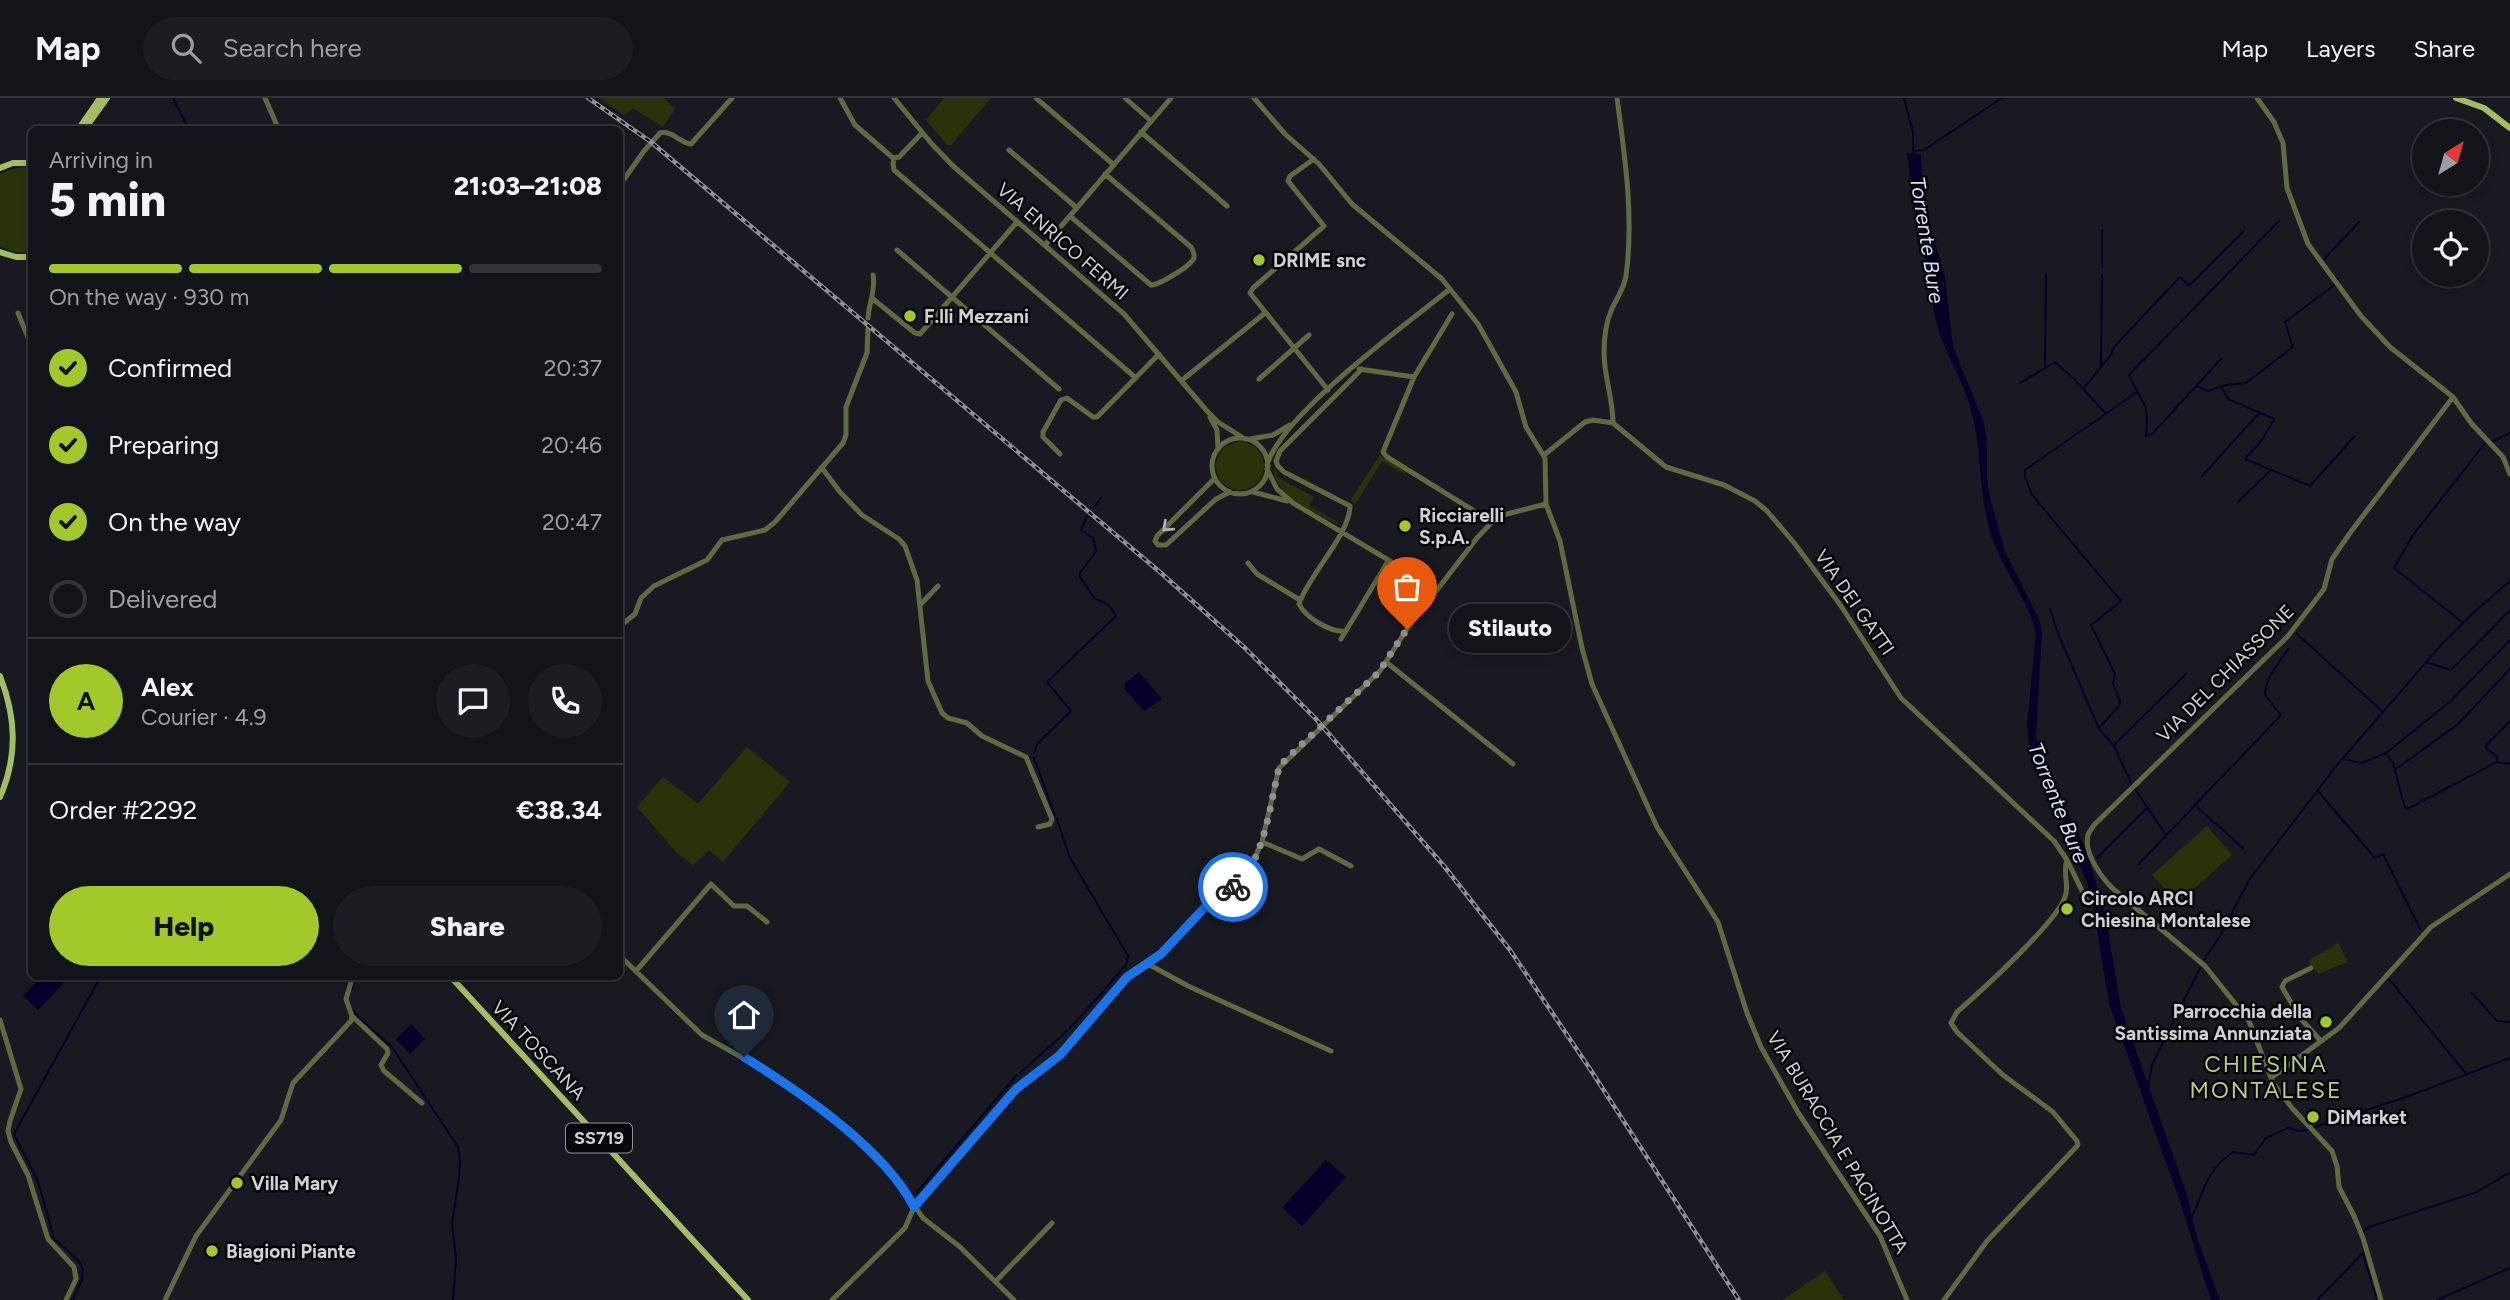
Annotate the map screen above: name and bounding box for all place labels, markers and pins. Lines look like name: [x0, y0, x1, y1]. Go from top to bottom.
place label: DRIME snc: [1273, 249, 1366, 272]
marker: DRIME snc: [1251, 252, 1267, 268]
place label: F.lli Mezzani: [924, 305, 1029, 328]
marker: F.lli Mezzani: [902, 308, 918, 324]
place label: Ricciarelli S.p.A.: [1419, 504, 1504, 549]
marker: Ricciarelli S.p.A.: [1397, 518, 1413, 534]
pin: [1377, 557, 1437, 629]
callout: Stilauto: [1449, 604, 1572, 654]
place label: Circolo ARCI Chiesina Montalese: [2081, 887, 2251, 932]
marker: Circolo ARCI Chiesina Montalese: [2059, 901, 2075, 917]
pin: [714, 985, 774, 1057]
place label: Parrocchia della Santissima Annunziata: [2115, 1000, 2312, 1045]
marker: Parrocchia della Santissima Annunziata: [2318, 1014, 2334, 1030]
place label: DiMarket: [2327, 1106, 2407, 1129]
marker: DiMarket: [2305, 1109, 2321, 1125]
place label: Villa Mary: [251, 1172, 338, 1195]
marker: Villa Mary: [229, 1175, 245, 1191]
place label: Biagioni Piante: [226, 1240, 356, 1263]
marker: Biagioni Piante: [204, 1243, 220, 1259]

